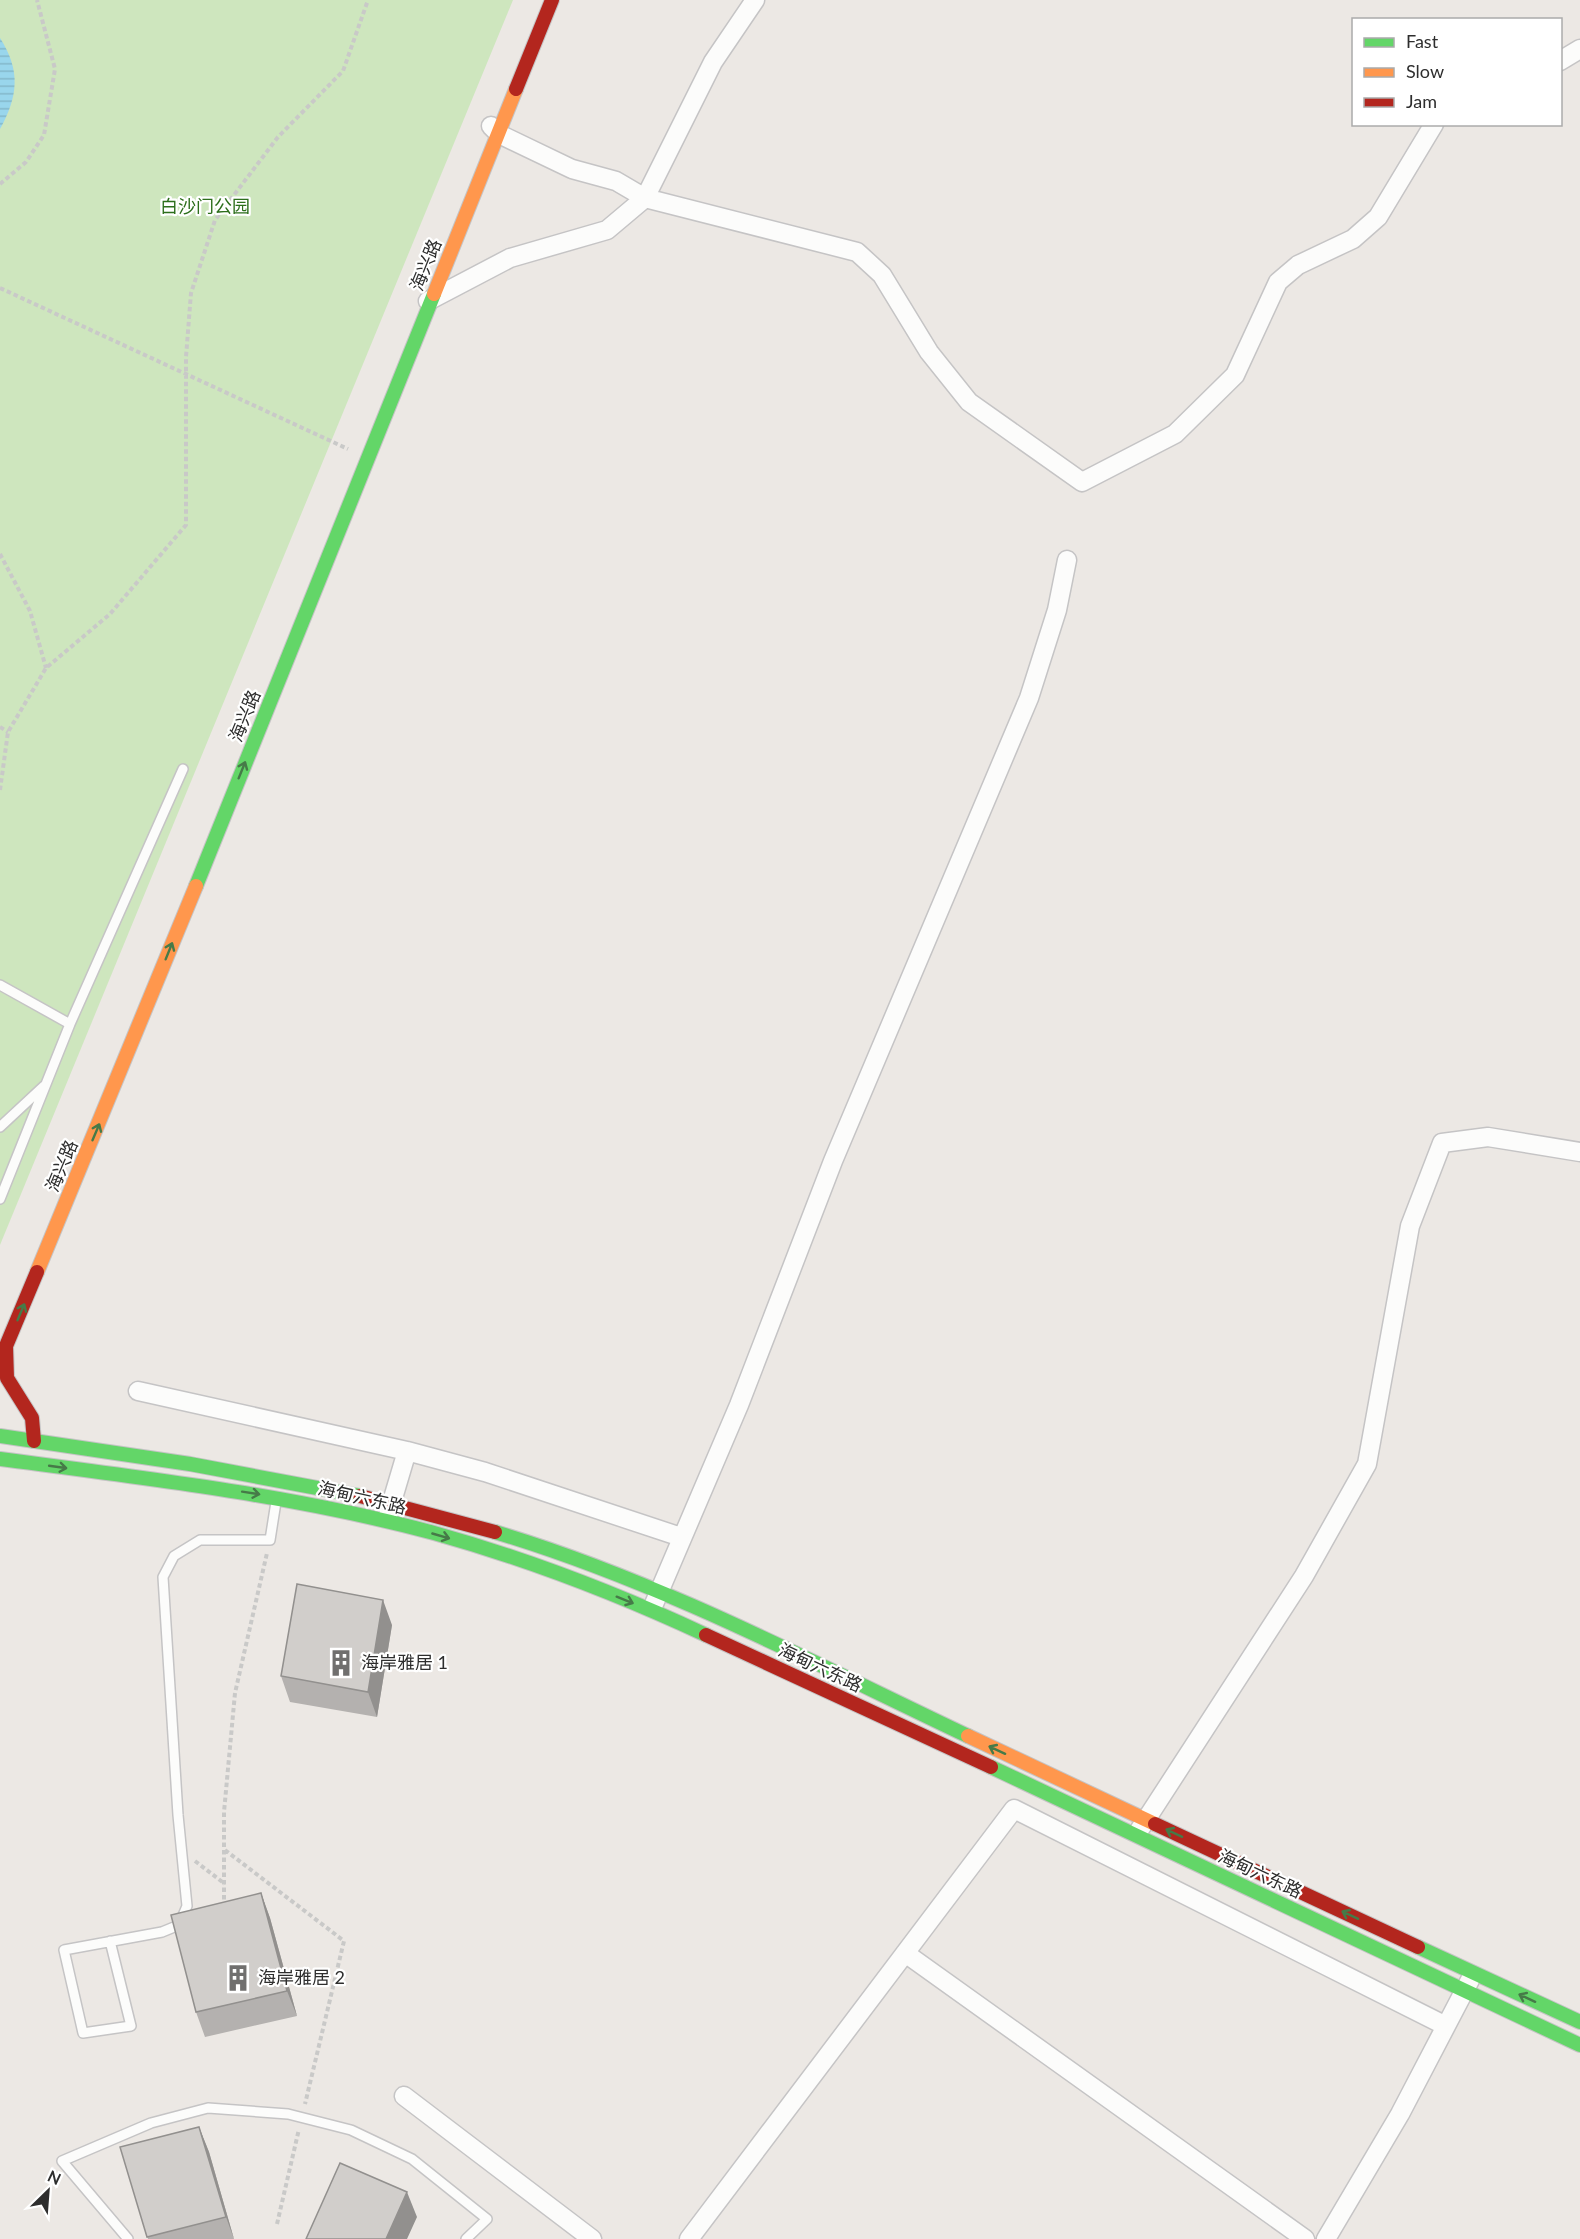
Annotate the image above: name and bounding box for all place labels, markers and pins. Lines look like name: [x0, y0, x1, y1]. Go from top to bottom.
building icon: 海岸雅居 1: [326, 1648, 356, 1678]
place label: 海岸雅居 1: [361, 1651, 448, 1673]
building icon: 海岸雅居 2: [223, 1963, 253, 1993]
place label: 海岸雅居 2: [258, 1966, 345, 1988]

